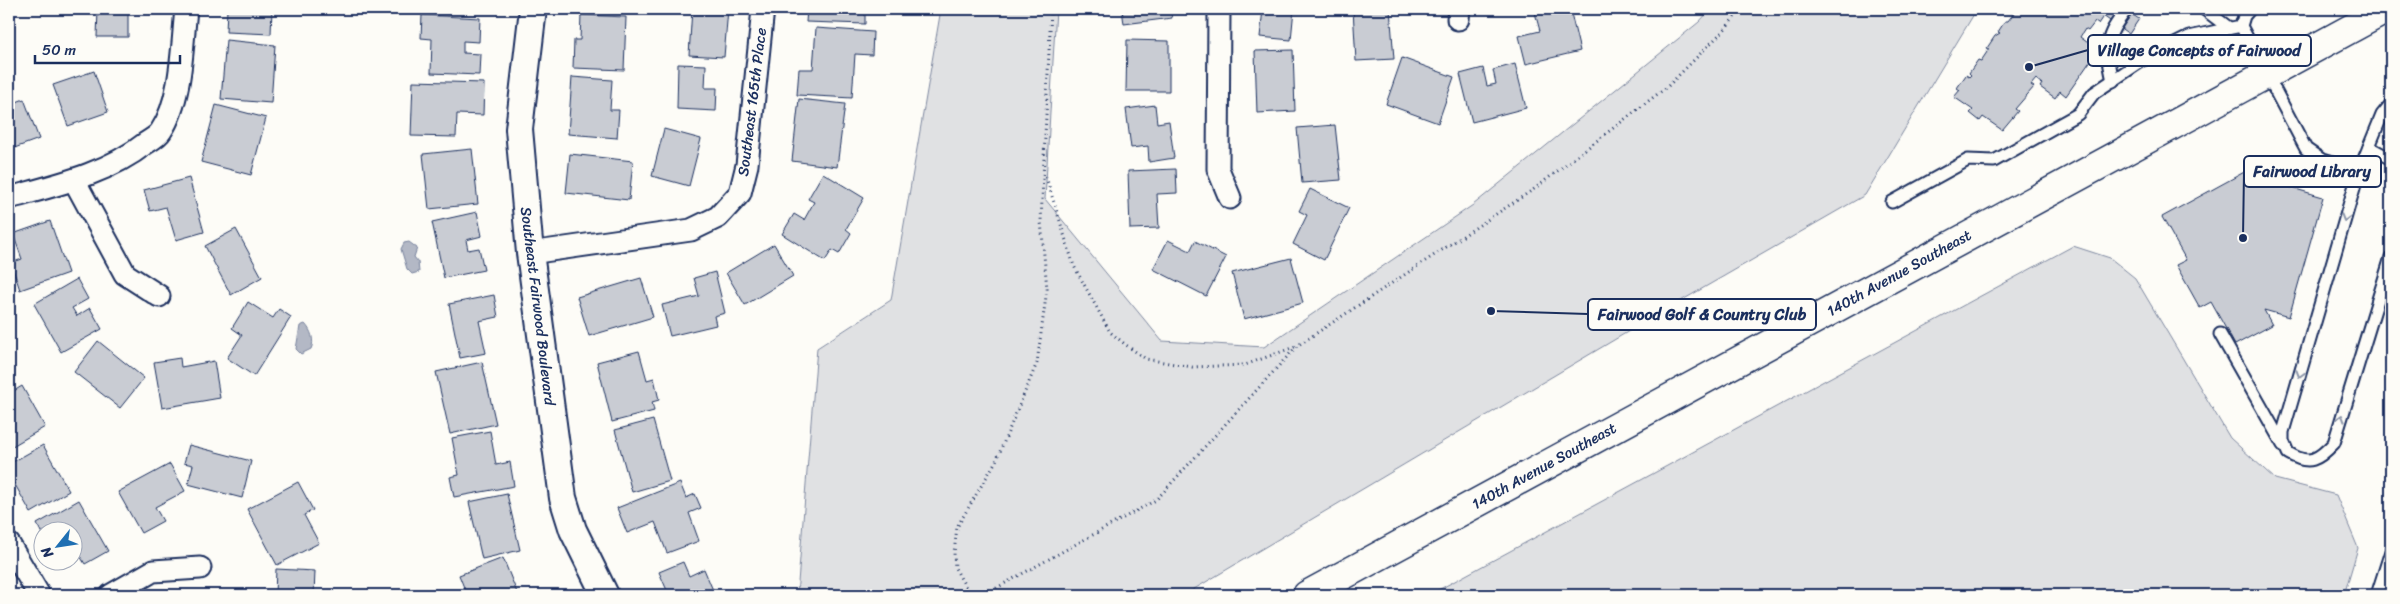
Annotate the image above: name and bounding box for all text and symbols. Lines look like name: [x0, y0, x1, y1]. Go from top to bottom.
street label: Southeast 165th Place: [730, 26, 774, 178]
scale bar: [35, 32, 180, 64]
callout: Village Concepts of Fairwood: [2088, 35, 2311, 66]
text: Village Concepts of Fairwood: [2097, 36, 2302, 65]
text: 50 m: [42, 37, 77, 63]
callout: Fairwood Library: [2244, 156, 2381, 187]
text: Fairwood Library: [2252, 157, 2371, 186]
street label: Southeast Fairwood Boulevard: [513, 205, 563, 408]
one-way arrow: [2341, 214, 2351, 222]
street label: 140th Avenue Southeast: [1822, 222, 1977, 324]
callout: Fairwood Golf & Country Club: [1588, 299, 1816, 330]
text: Fairwood Golf & Country Club: [1597, 300, 1807, 329]
one-way arrow: [2295, 370, 2306, 379]
one-way arrow: [2336, 414, 2346, 422]
street label: 140th Avenue Southeast: [1467, 415, 1622, 517]
north arrow: [32, 522, 82, 572]
text: N: [34, 542, 61, 564]

